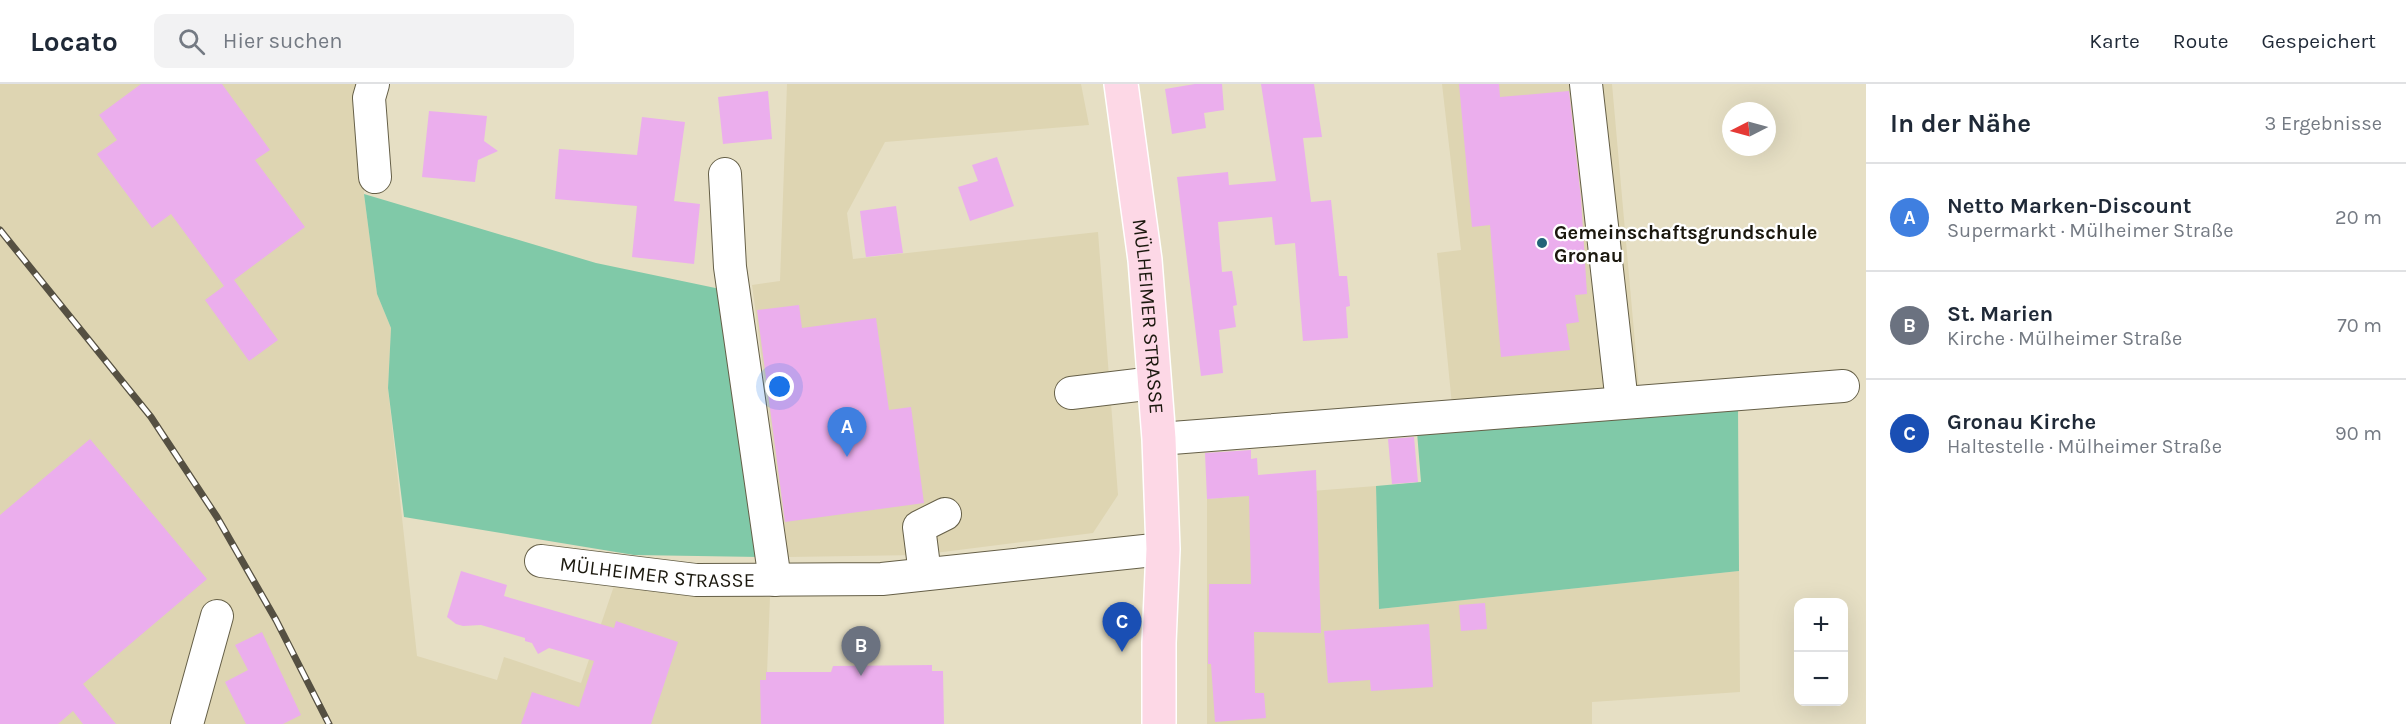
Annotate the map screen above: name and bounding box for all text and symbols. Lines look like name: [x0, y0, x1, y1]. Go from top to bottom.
search box: [154, 14, 574, 68]
text: Locato: [30, 25, 118, 58]
icon: search: [175, 25, 208, 58]
text: Hier suchen: [223, 28, 343, 54]
text: Karte: [2089, 29, 2140, 53]
text: Route: [2173, 29, 2229, 53]
text: Gespeichert: [2262, 29, 2376, 53]
north arrow: [1722, 102, 1776, 156]
text: In der Nähe: [1890, 108, 2031, 139]
text: 3 Ergebnisse: [2265, 112, 2382, 135]
text: Netto Marken-Discount: [1947, 193, 2191, 219]
text: A: [1903, 206, 1916, 229]
text: 20 m: [2335, 206, 2382, 229]
street label: MÜLHEIMER STRASSE: [1127, 217, 1168, 415]
text: Supermarkt · Mülheimer Straße: [1947, 219, 2234, 242]
place label: Gemeinschaftsgrundschule Gronau: [1554, 221, 1817, 267]
marker: Gemeinschaftsgrundschule Gronau: [1535, 236, 1549, 250]
text: St. Marien: [1947, 301, 2053, 327]
text: B: [1903, 314, 1916, 337]
text: 70 m: [2337, 314, 2382, 337]
text: Kirche · Mülheimer Straße: [1947, 327, 2182, 350]
your location: [765, 372, 794, 401]
pin: A: [828, 408, 866, 457]
text: Gronau Kirche: [1947, 409, 2096, 435]
text: C: [1903, 422, 1916, 445]
text: 90 m: [2335, 422, 2382, 445]
text: Haltestelle · Mülheimer Straße: [1947, 435, 2222, 458]
street label: MÜLHEIMER STRASSE: [558, 552, 755, 592]
map controls: [1794, 598, 1848, 706]
button: +: [1794, 598, 1848, 652]
pin: C: [1102, 602, 1142, 652]
pin: B: [842, 626, 880, 676]
button: −: [1794, 652, 1848, 706]

